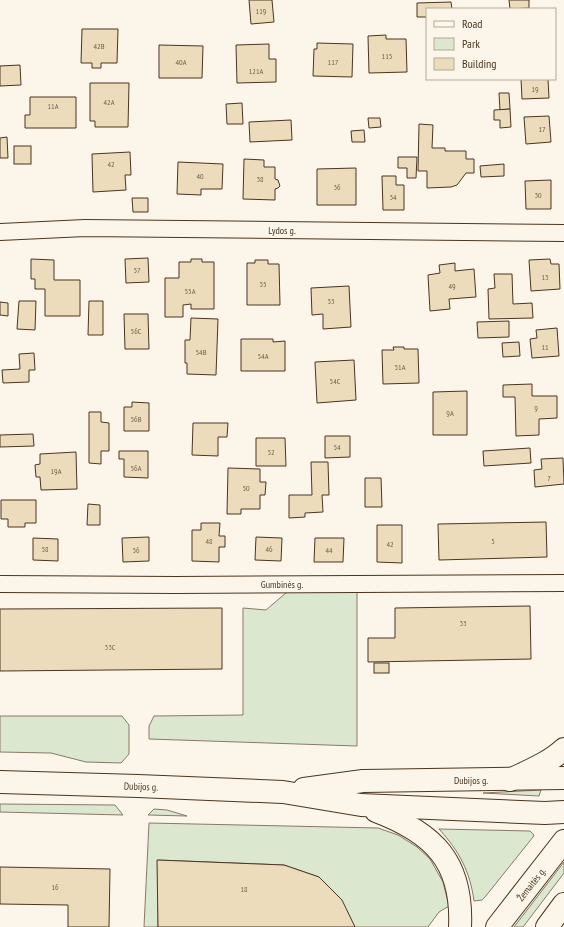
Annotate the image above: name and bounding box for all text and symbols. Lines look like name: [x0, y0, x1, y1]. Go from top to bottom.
house number: 119: [256, 6, 267, 16]
legend: [426, 8, 556, 80]
text: Road: [462, 16, 482, 31]
text: Park: [462, 36, 480, 51]
house number: 42B: [94, 41, 105, 51]
house number: 115: [382, 51, 392, 61]
text: Building: [462, 56, 497, 71]
house number: 40A: [176, 57, 187, 67]
house number: 117: [328, 57, 339, 67]
house number: 121A: [249, 66, 264, 76]
house number: 19: [531, 84, 539, 94]
house number: 42A: [104, 97, 115, 107]
house number: 11A: [48, 101, 59, 111]
house number: 17: [538, 124, 546, 134]
house number: 42: [107, 159, 115, 169]
house number: 40: [196, 171, 204, 181]
house number: 38: [256, 174, 264, 184]
house number: 36: [333, 182, 341, 192]
house number: 30: [534, 190, 542, 200]
house number: 34: [389, 192, 397, 202]
street label: Lydos g.: [268, 224, 296, 237]
house number: 57: [133, 265, 141, 275]
house number: 13: [541, 272, 549, 282]
house number: 55: [259, 279, 267, 289]
house number: 49: [448, 281, 456, 291]
house number: 55A: [185, 286, 196, 296]
house number: 53: [327, 296, 335, 306]
house number: 56C: [131, 326, 142, 336]
house number: 11: [541, 342, 549, 352]
house number: 54B: [196, 347, 207, 357]
house number: 54A: [258, 351, 269, 361]
house number: 51A: [395, 362, 406, 372]
house number: 54C: [330, 376, 341, 386]
house number: 9: [534, 403, 538, 413]
house number: 9A: [446, 408, 454, 418]
house number: 56B: [131, 414, 142, 424]
house number: 54: [333, 442, 341, 452]
house number: 52: [267, 447, 275, 457]
house number: 56A: [131, 463, 142, 473]
house number: 19A: [51, 466, 62, 476]
house number: 7: [547, 473, 551, 483]
house number: 50: [242, 483, 250, 493]
house number: 48: [205, 536, 213, 546]
house number: 5: [491, 536, 495, 546]
house number: 42: [386, 539, 394, 549]
house number: 58: [41, 544, 49, 554]
house number: 46: [265, 544, 273, 554]
house number: 56: [132, 545, 140, 555]
house number: 44: [325, 545, 333, 555]
street label: Gumbinės g.: [261, 578, 303, 591]
house number: 33: [459, 618, 467, 628]
house number: 33C: [105, 642, 116, 652]
street label: Dubijos g.: [454, 774, 488, 787]
street label: Dubijos g.: [124, 779, 159, 794]
street label: Žemaitės g.: [514, 865, 549, 904]
house number: 16: [51, 882, 59, 892]
house number: 18: [240, 884, 248, 894]

